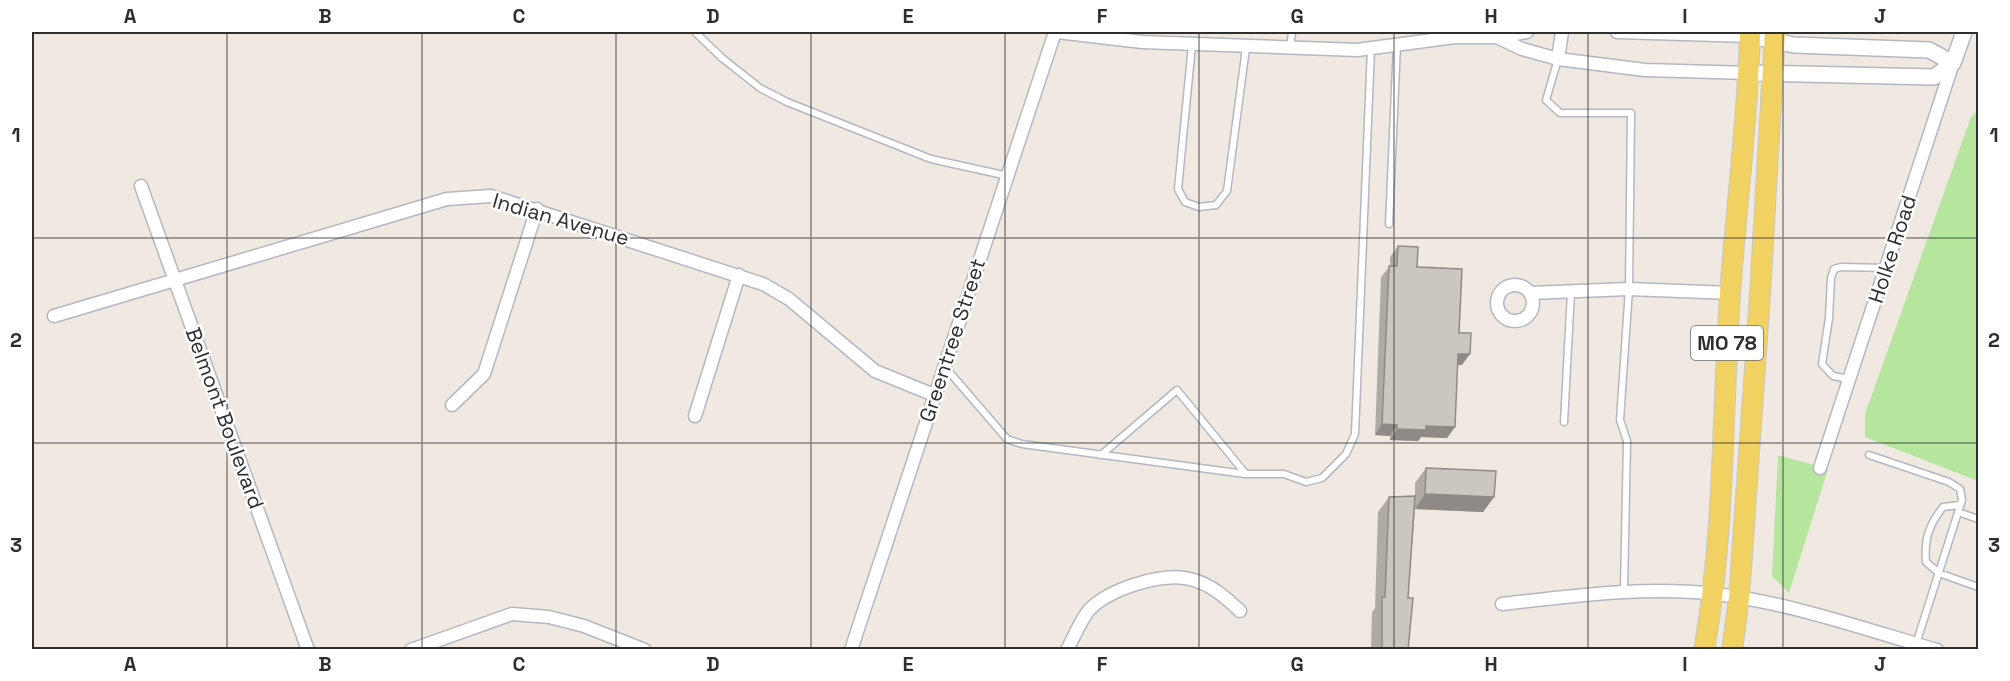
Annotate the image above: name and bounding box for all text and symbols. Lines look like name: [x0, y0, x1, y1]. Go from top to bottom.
text: A: [124, 3, 137, 29]
text: B: [318, 3, 332, 29]
text: C: [513, 3, 526, 29]
text: D: [706, 3, 720, 29]
text: E: [902, 3, 914, 29]
text: F: [1097, 3, 1108, 29]
text: G: [1290, 3, 1304, 29]
text: H: [1484, 3, 1498, 29]
text: I: [1682, 3, 1688, 29]
text: J: [1874, 3, 1886, 29]
text: 1: [11, 122, 21, 148]
text: 1: [1989, 122, 1999, 148]
street label: Indian Avenue: [490, 187, 632, 251]
street label: Holke Road: [1862, 192, 1922, 306]
street label: Greentree Street: [913, 255, 991, 425]
street label: Belmont Boulevard: [180, 324, 270, 512]
road number: MO 78: [1691, 326, 1763, 360]
text: 2: [10, 327, 22, 353]
text: 2: [1988, 327, 2000, 353]
text: 3: [10, 532, 22, 558]
text: 3: [1988, 532, 2000, 558]
text: A: [124, 651, 137, 677]
text: B: [318, 651, 332, 677]
text: C: [513, 651, 526, 677]
text: D: [706, 651, 720, 677]
text: E: [902, 651, 914, 677]
text: F: [1097, 651, 1108, 677]
text: G: [1290, 651, 1304, 677]
text: H: [1484, 651, 1498, 677]
text: I: [1682, 651, 1688, 677]
text: J: [1874, 651, 1886, 677]

